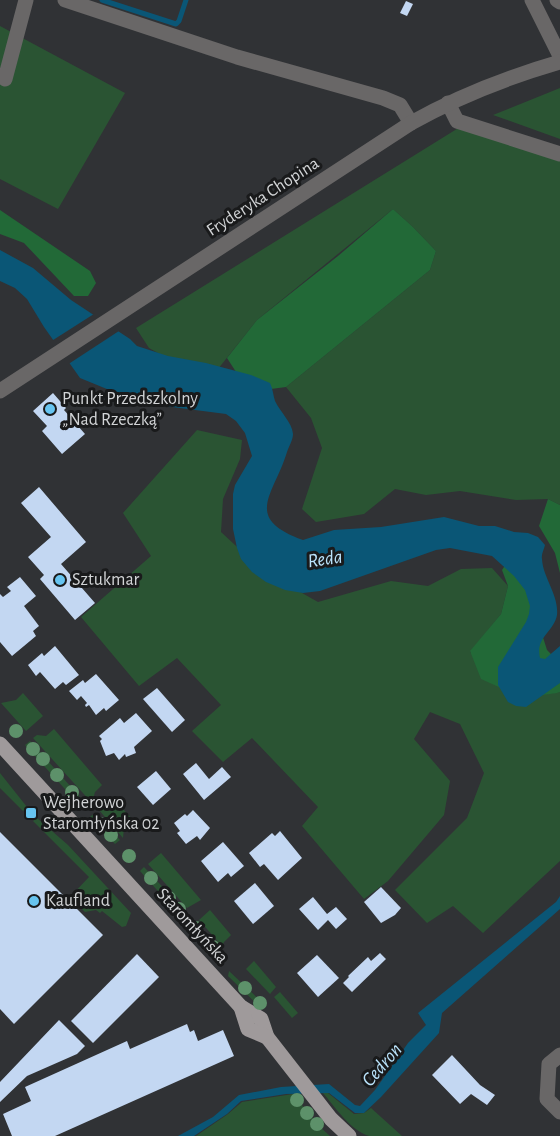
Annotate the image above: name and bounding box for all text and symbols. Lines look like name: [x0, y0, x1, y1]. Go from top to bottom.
street label: Fryderyka Chopina: [204, 154, 322, 240]
place label: Punkt Przedszkolny „Nad Rzeczką”: [62, 390, 198, 429]
marker: Punkt Przedszkolny „Nad Rzeczką”: [43, 402, 57, 416]
water label: Reda: [306, 547, 344, 571]
place label: Sztukmar: [72, 571, 140, 589]
marker: Sztukmar: [53, 573, 67, 587]
place label: Wejherowo Staromłyńska 02: [43, 794, 159, 833]
marker: Wejherowo Staromłyńska 02: [24, 806, 38, 820]
street label: Staromłyńska: [153, 885, 231, 967]
place label: Kaufland: [46, 892, 110, 910]
marker: Kaufland: [27, 894, 41, 908]
water label: Cedron: [358, 1040, 406, 1090]

